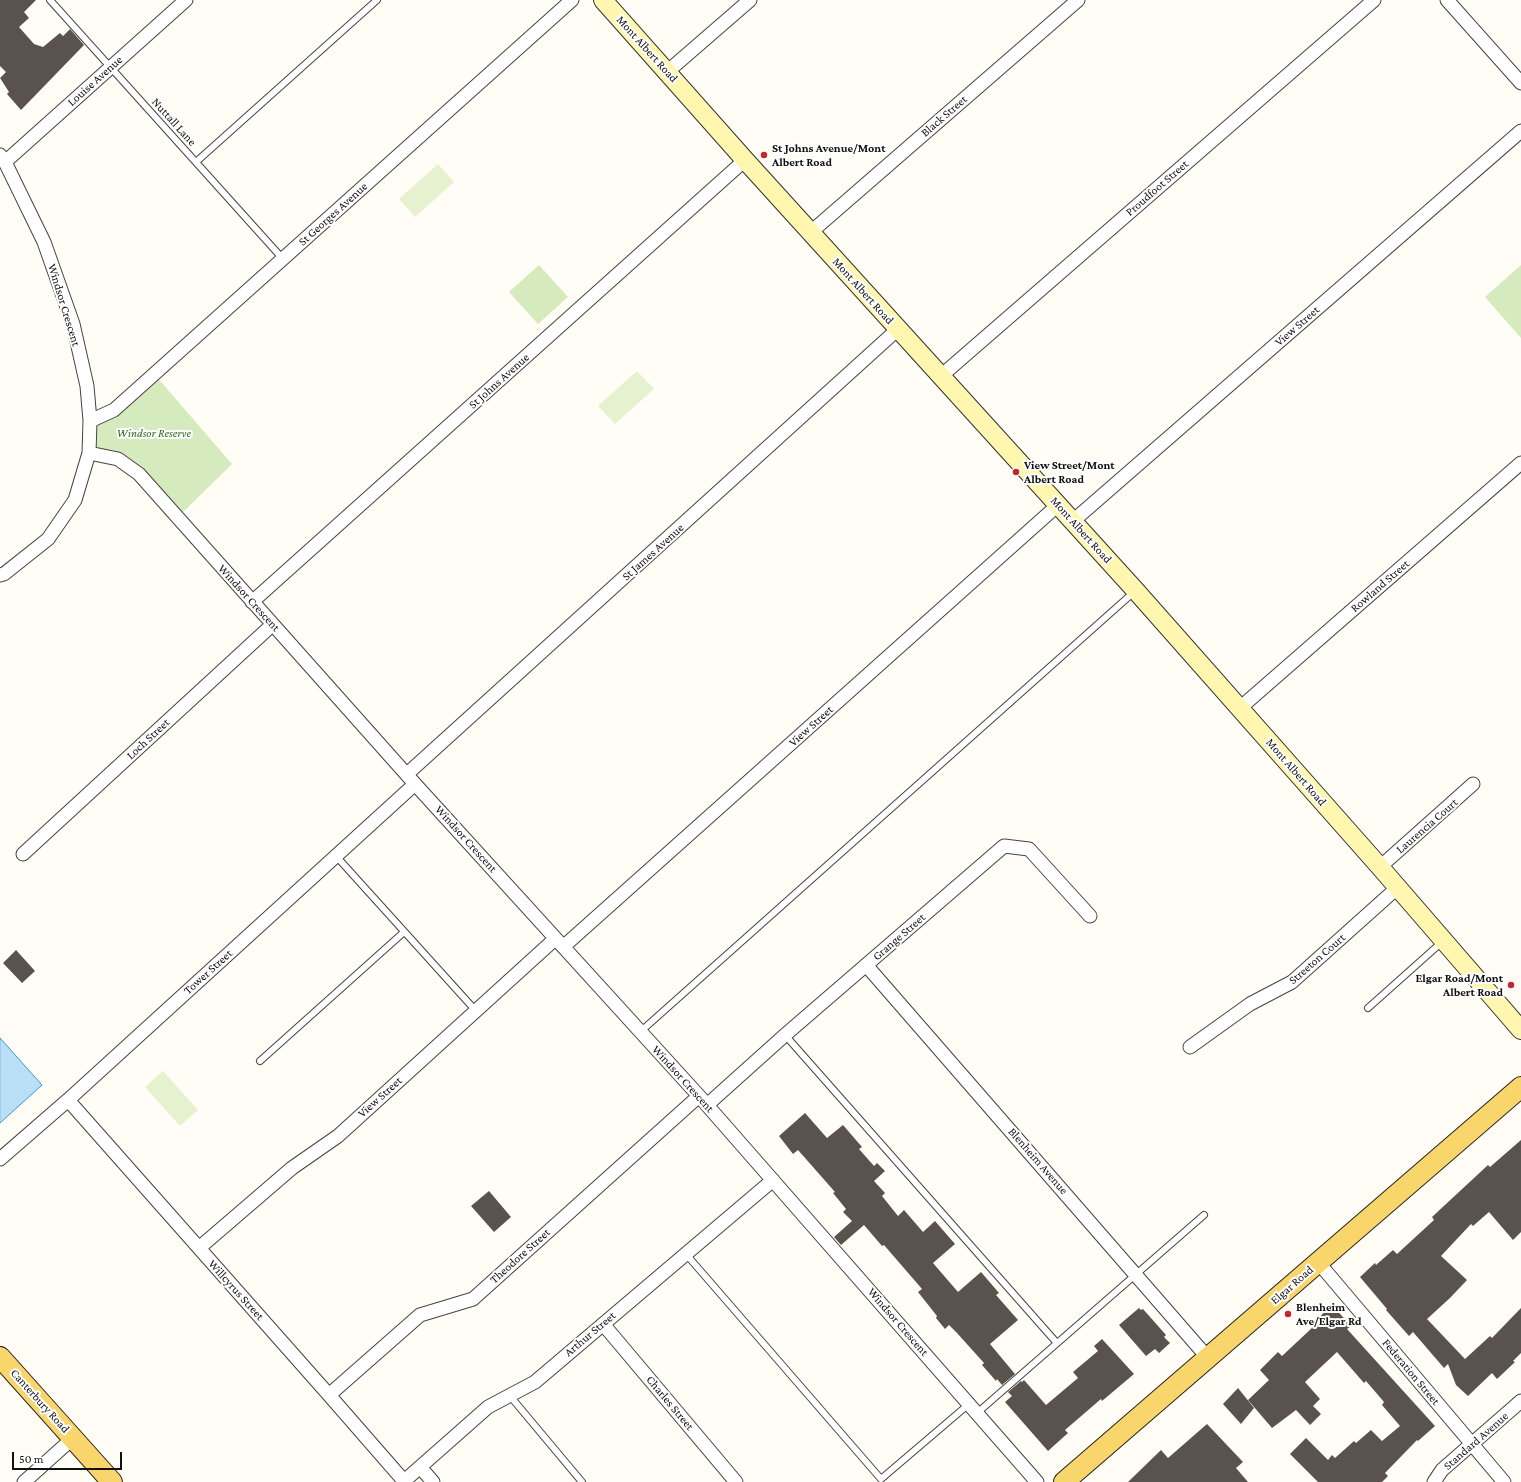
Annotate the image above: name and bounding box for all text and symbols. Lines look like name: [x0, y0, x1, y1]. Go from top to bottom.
street label: Mont Albert Road: [613, 13, 681, 85]
street label: Louise Avenue: [65, 53, 125, 109]
street label: Black Street: [918, 92, 970, 140]
street label: Nuttall Lane: [149, 95, 199, 149]
place label: St Johns Avenue/Mont Albert Road: [772, 141, 886, 169]
marker: St Johns Avenue/Mont Albert Road: [759, 150, 769, 160]
street label: Proudfoot Street: [1123, 157, 1191, 219]
street label: St Georges Avenue: [295, 179, 371, 249]
street label: Mont Albert Road: [829, 255, 897, 327]
street label: Windsor Crescent: [45, 262, 83, 348]
street label: View Street: [1272, 303, 1322, 349]
street label: St Johns Avenue: [466, 350, 532, 412]
park label: Windsor Reserve: [117, 426, 191, 440]
place label: View Street/Mont Albert Road: [1024, 458, 1115, 486]
marker: View Street/Mont Albert Road: [1011, 467, 1021, 477]
street label: Mont Albert Road: [1047, 494, 1115, 566]
street label: St James Avenue: [619, 520, 687, 584]
street label: Rowland Street: [1348, 557, 1412, 615]
street label: Windsor Crescent: [215, 561, 283, 635]
street label: View Street: [786, 703, 836, 749]
street label: Loch Street: [123, 715, 173, 763]
street label: Mont Albert Road: [1263, 735, 1329, 809]
street label: Laurencia Court: [1393, 795, 1461, 857]
street label: Windsor Crescent: [432, 802, 500, 876]
street label: Grange Street: [870, 910, 928, 964]
street label: Streeton Court: [1286, 931, 1348, 987]
street label: Tower Street: [181, 946, 235, 998]
place label: Elgar Road/Mont Albert Road: [1415, 971, 1503, 999]
marker: Elgar Road/Mont Albert Road: [1506, 980, 1516, 990]
street label: Windsor Crescent: [649, 1042, 717, 1116]
street label: View Street: [355, 1074, 405, 1120]
street label: Blenheim Avenue: [1005, 1125, 1071, 1197]
street label: Theodore Street: [487, 1225, 553, 1287]
street label: Willcyrus Street: [205, 1257, 267, 1323]
street label: Elgar Road: [1268, 1263, 1316, 1307]
street label: Windsor Crescent: [864, 1285, 932, 1359]
place label: Blenheim Ave/Elgar Rd: [1296, 1300, 1362, 1328]
street label: Arthur Street: [561, 1308, 619, 1360]
marker: Blenheim Ave/Elgar Rd: [1283, 1309, 1293, 1319]
street label: Federation Street: [1379, 1336, 1443, 1408]
street label: Canterbury Road: [7, 1366, 73, 1436]
street label: Charles Street: [643, 1373, 697, 1433]
street label: Standard Avenue: [1441, 1409, 1511, 1473]
scale bar: [14, 1444, 124, 1470]
text: 50 m: [19, 1452, 43, 1466]

